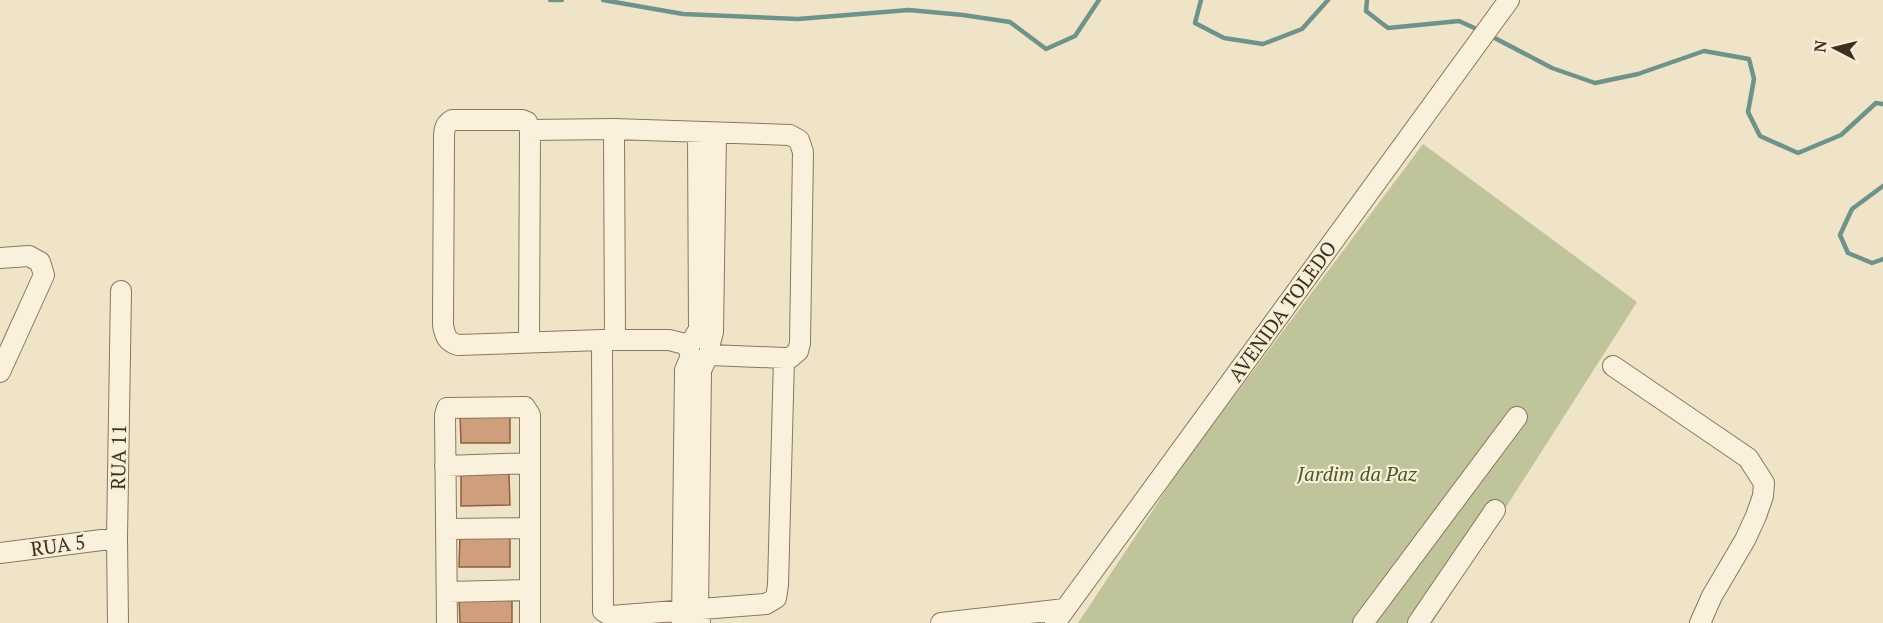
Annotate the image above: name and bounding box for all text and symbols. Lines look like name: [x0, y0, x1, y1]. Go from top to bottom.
north arrow: [1805, 18, 1865, 78]
text: N: [1808, 39, 1832, 54]
street label: AVENIDA TOLEDO: [1222, 235, 1342, 387]
street label: RUA 11: [104, 424, 132, 490]
park label: Jardim da Paz: [1296, 460, 1418, 487]
street label: RUA 5: [29, 528, 87, 562]

